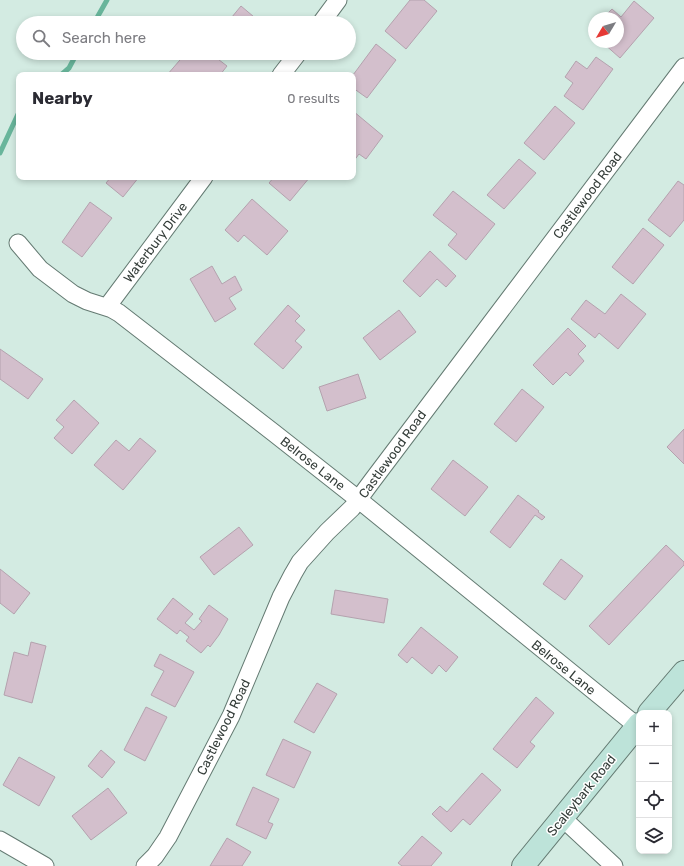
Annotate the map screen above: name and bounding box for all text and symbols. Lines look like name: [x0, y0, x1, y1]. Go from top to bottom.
north arrow: [588, 12, 624, 48]
search box: [16, 16, 356, 60]
icon: search: [30, 27, 52, 49]
text: Search here: [62, 29, 146, 47]
text: Nearby: [32, 88, 93, 108]
text: 0 results: [287, 91, 340, 106]
street label: Castlewood Road: [550, 149, 625, 242]
street label: Waterbury Drive: [120, 199, 190, 285]
street label: Castlewood Road: [356, 408, 429, 501]
street label: Belrose Lane: [277, 433, 348, 493]
street label: Belrose Lane: [529, 637, 599, 698]
street label: Castlewood Road: [194, 677, 253, 778]
map controls: [636, 710, 672, 854]
button: +: [636, 710, 672, 746]
button: −: [636, 746, 672, 782]
street label: Scaleybark Road: [544, 752, 619, 839]
button: locate: [636, 782, 672, 818]
button: layers: [636, 818, 672, 854]

